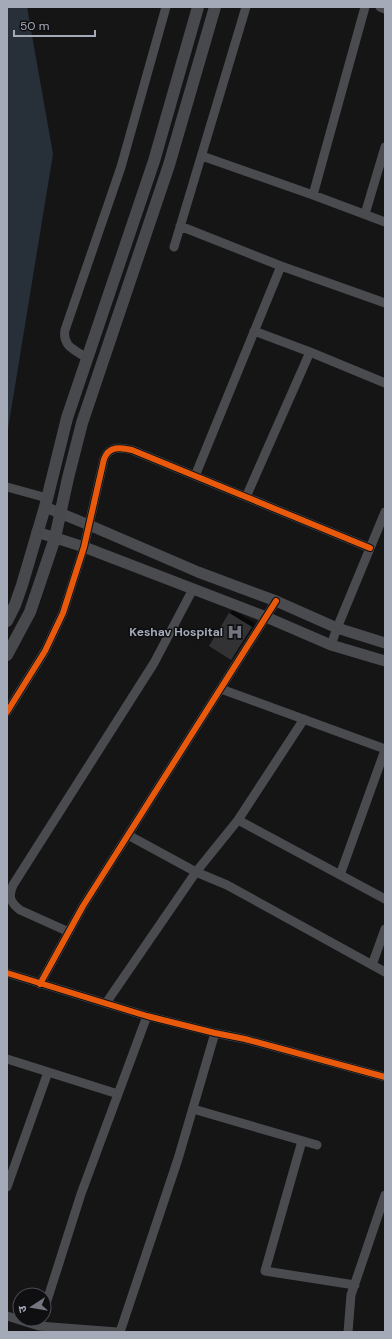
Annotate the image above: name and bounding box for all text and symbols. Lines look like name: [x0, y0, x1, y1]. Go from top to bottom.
scale bar: [14, 12, 95, 38]
text: 50 m: [20, 18, 49, 34]
hospital icon: Keshav Hospital: [226, 623, 244, 641]
place label: Keshav Hospital: [129, 624, 223, 640]
north arrow: [12, 1287, 52, 1327]
text: उ: [15, 1304, 30, 1314]

